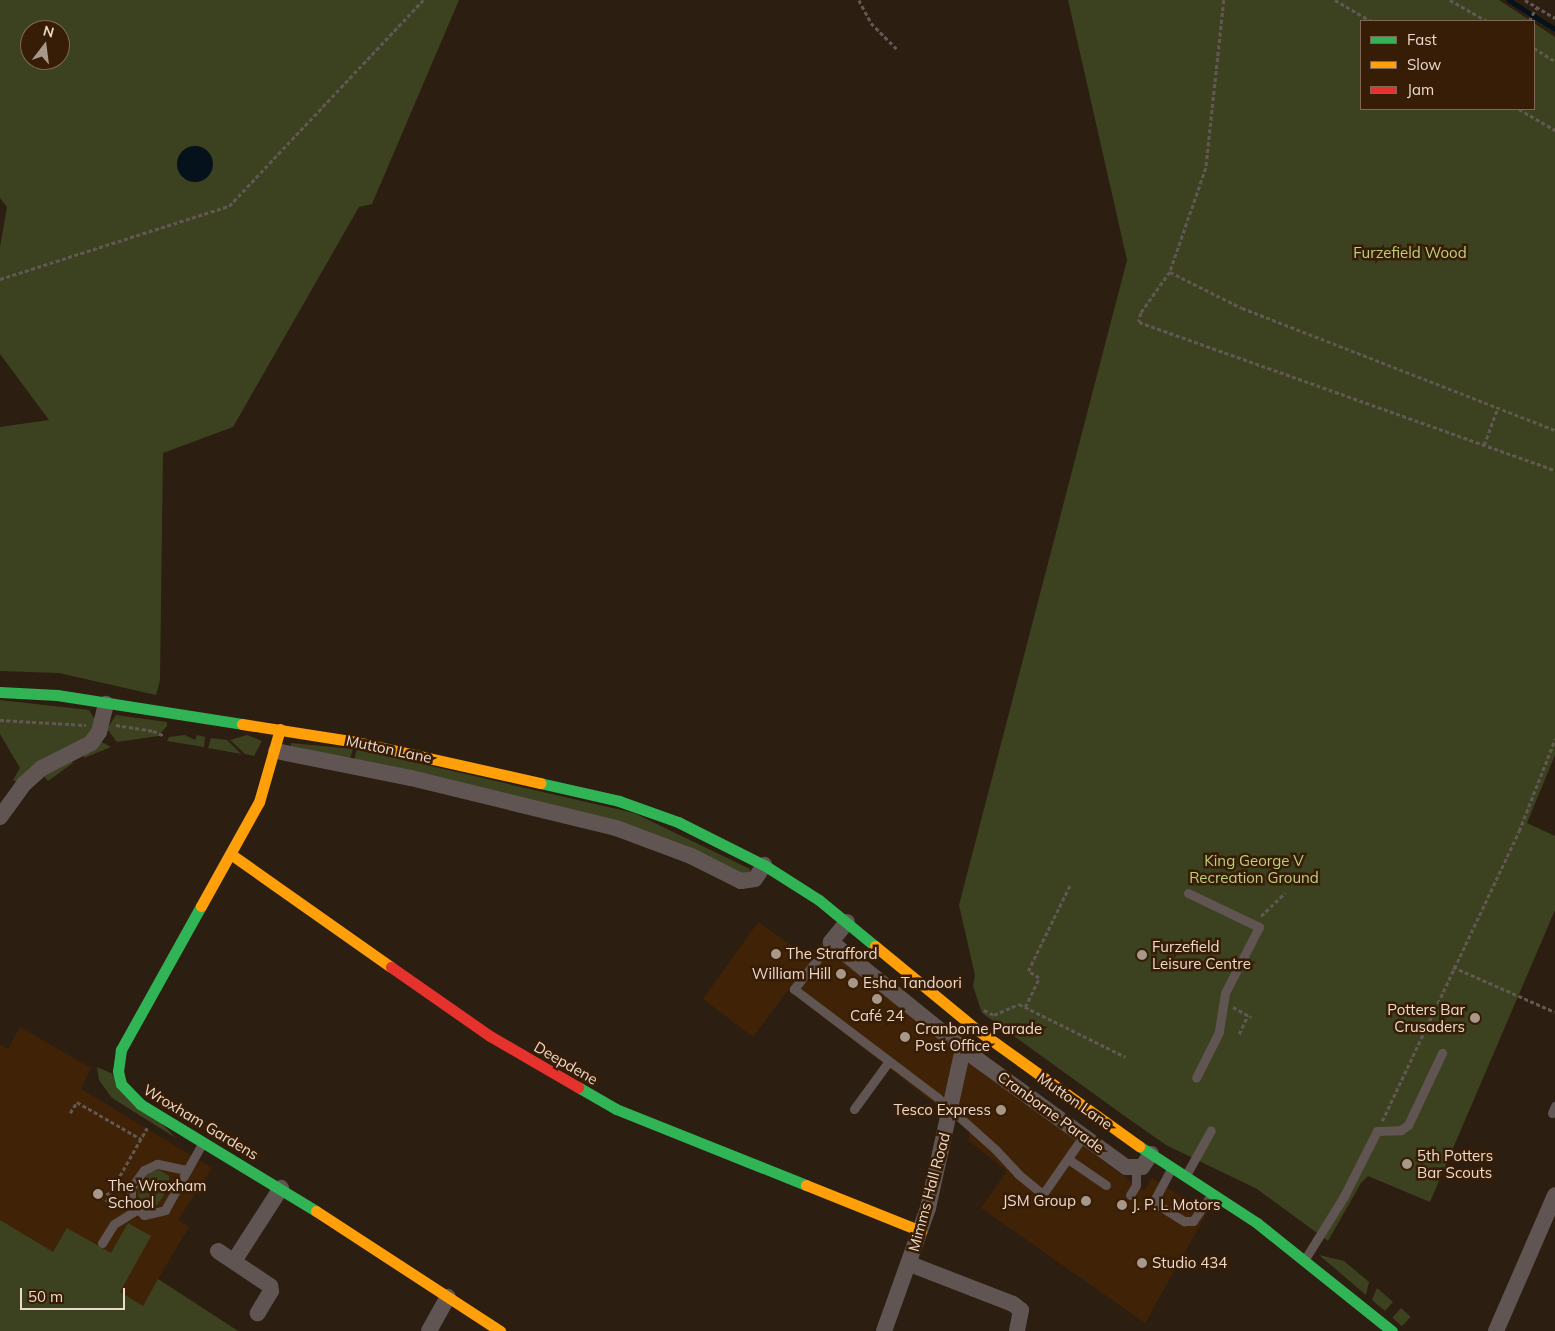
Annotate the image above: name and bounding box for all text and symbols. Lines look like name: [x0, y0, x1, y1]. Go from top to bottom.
north arrow: [20, 20, 70, 70]
legend: [1360, 20, 1535, 110]
text: N: [41, 21, 56, 42]
text: Fast: [1407, 30, 1437, 49]
text: Slow: [1407, 55, 1441, 74]
text: Jam: [1407, 80, 1434, 99]
park label: Furzefield Wood: [1353, 244, 1467, 262]
street label: Mutton Lane: [345, 731, 433, 767]
park label: King George V Recreation Ground: [1189, 851, 1319, 886]
place label: Furzefield Leisure Centre: [1152, 937, 1251, 972]
place label: The Strafford: [786, 945, 877, 963]
marker: The Strafford: [770, 948, 782, 960]
marker: Furzefield Leisure Centre: [1136, 949, 1148, 961]
place label: William Hill: [752, 965, 831, 983]
marker: William Hill: [835, 968, 847, 980]
place label: Esha Tandoori: [863, 974, 962, 992]
marker: Esha Tandoori: [847, 977, 859, 989]
marker: Café 24: [871, 993, 883, 1005]
place label: Potters Bar Crusaders: [1387, 1000, 1465, 1035]
place label: Café 24: [850, 1007, 904, 1025]
marker: Potters Bar Crusaders: [1469, 1012, 1481, 1024]
place label: Cranborne Parade Post Office: [915, 1019, 1042, 1054]
marker: Cranborne Parade Post Office: [899, 1031, 911, 1043]
street label: Deepdene: [531, 1038, 601, 1088]
street label: Cranborne Parade: [994, 1067, 1108, 1157]
street label: Mutton Lane: [1034, 1069, 1116, 1133]
street label: Wroxham Gardens: [140, 1081, 262, 1163]
place label: Tesco Express: [893, 1101, 991, 1119]
marker: Tesco Express: [995, 1104, 1007, 1116]
street label: Mimms Hall Road: [904, 1131, 954, 1253]
place label: 5th Potters Bar Scouts: [1417, 1146, 1493, 1181]
marker: 5th Potters Bar Scouts: [1401, 1158, 1413, 1170]
place label: The Wroxham School: [108, 1176, 206, 1211]
marker: The Wroxham School: [92, 1188, 104, 1200]
place label: JSM Group: [1002, 1192, 1076, 1210]
marker: JSM Group: [1080, 1195, 1092, 1207]
place label: J. P. L Motors: [1132, 1196, 1220, 1214]
marker: J. P. L Motors: [1116, 1199, 1128, 1211]
place label: Studio 434: [1152, 1254, 1227, 1272]
marker: Studio 434: [1136, 1257, 1148, 1269]
scale bar: [22, 1278, 128, 1310]
text: 50 m: [28, 1287, 63, 1306]

